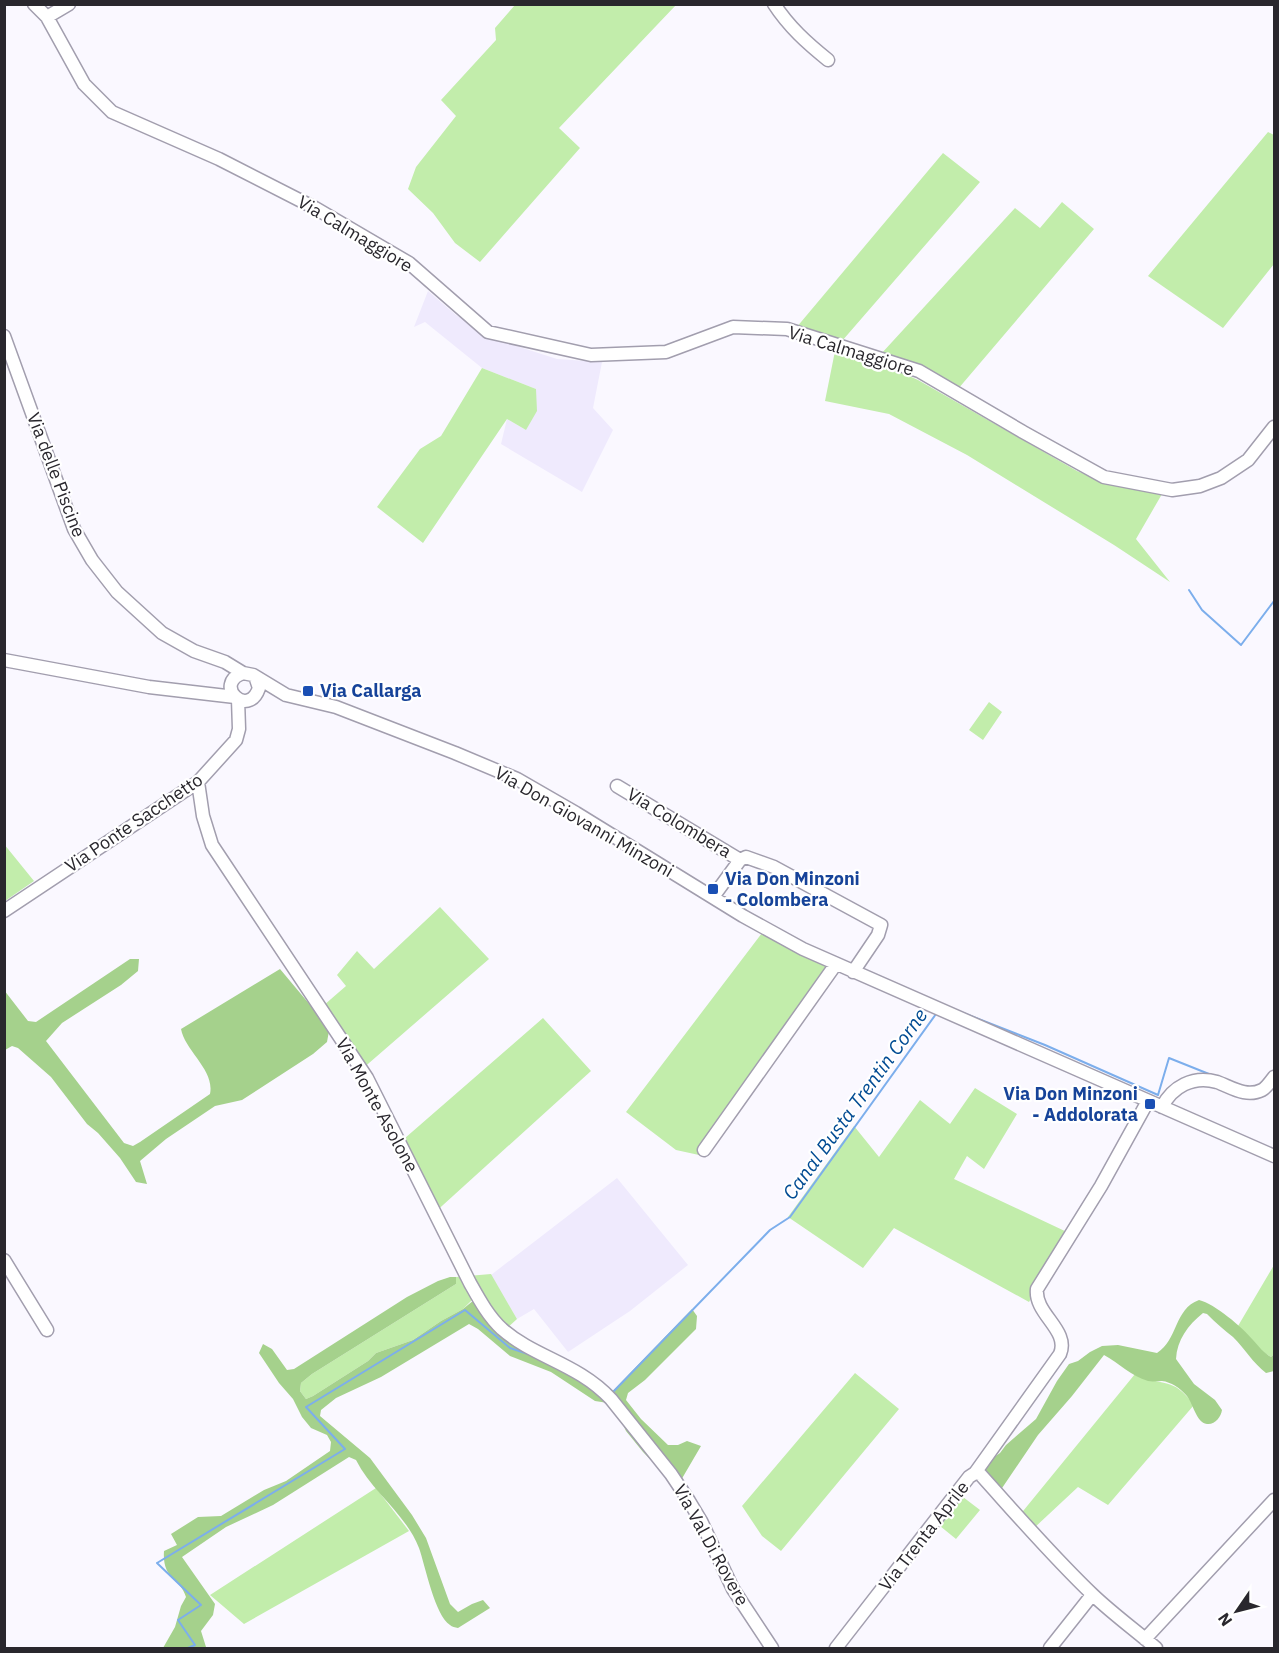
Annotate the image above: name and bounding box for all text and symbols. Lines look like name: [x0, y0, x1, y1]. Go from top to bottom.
street label: Via Calmaggiore: [293, 190, 417, 277]
street label: Via Calmaggiore: [785, 320, 917, 381]
street label: Via delle Piscine: [22, 409, 91, 540]
place label: Via Callarga: [320, 679, 421, 702]
marker: Via Callarga: [301, 684, 315, 698]
street label: Via Don Giovanni Minzoni: [491, 761, 678, 882]
street label: Via Ponte Sacchetto: [60, 768, 207, 877]
street label: Via Colombera: [623, 782, 736, 863]
place label: Via Don Minzoni - Colombera: [725, 867, 860, 911]
marker: Via Don Minzoni - Colombera: [706, 882, 720, 896]
water label: Canal Busta Trentin Corne: [776, 1003, 933, 1205]
street label: Via Monte Asolone: [331, 1034, 424, 1176]
place label: Via Don Minzoni - Addolorata: [1003, 1082, 1138, 1126]
marker: Via Don Minzoni - Addolorata: [1143, 1097, 1157, 1111]
street label: Via Trenta Aprile: [873, 1476, 974, 1595]
street label: Via Val Di Rovere: [669, 1480, 754, 1610]
north arrow: [1207, 1581, 1267, 1641]
text: N: [1213, 1609, 1236, 1630]

